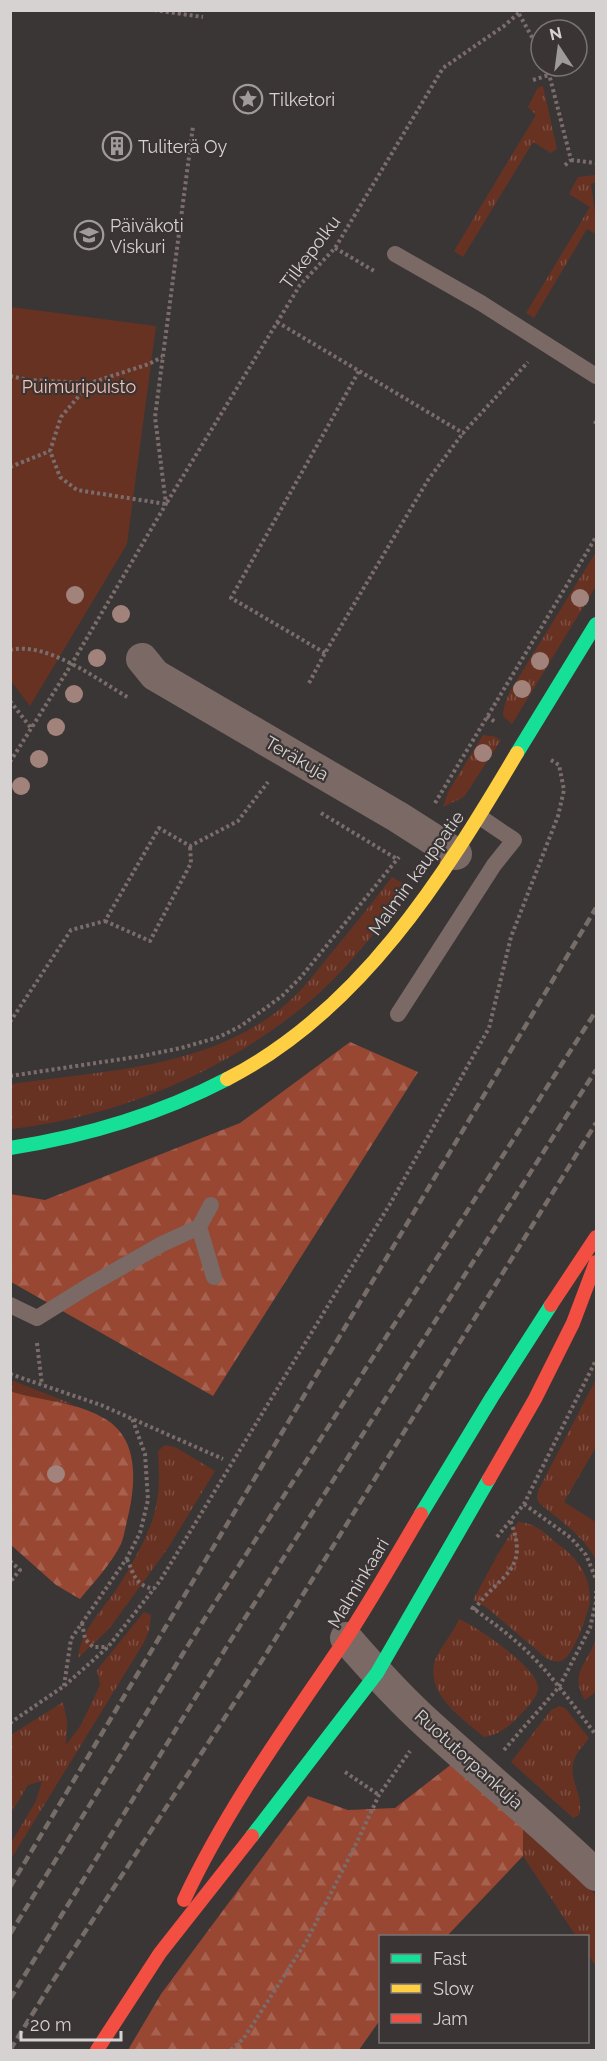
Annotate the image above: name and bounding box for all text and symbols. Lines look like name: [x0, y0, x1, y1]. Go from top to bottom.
north arrow: [529, 18, 589, 78]
text: N: [548, 23, 564, 45]
place icon: Tilketori: [232, 83, 264, 115]
place label: Tilketori: [269, 89, 335, 110]
building icon: Tuliterä Oy: [101, 130, 133, 162]
place label: Tuliterä Oy: [138, 136, 228, 157]
street label: Tilkepolku: [276, 211, 344, 293]
place label: Päiväkoti Viskuri: [110, 215, 184, 257]
school or university icon: Päiväkoti Viskuri: [73, 219, 105, 251]
park label: Puimuripuisto: [22, 376, 136, 397]
street label: Teräkuja: [262, 731, 332, 785]
street label: Malmin kauppatie: [364, 806, 468, 939]
street label: Malminkaari: [323, 1534, 393, 1632]
street label: Ruotutorpankuja: [411, 1705, 527, 1813]
legend: [379, 1935, 589, 2043]
text: Fast: [433, 1948, 467, 1969]
text: Slow: [433, 1978, 474, 1999]
scale bar: [21, 2004, 122, 2042]
text: Jam: [433, 2008, 468, 2029]
text: 20 m: [30, 2014, 72, 2035]

